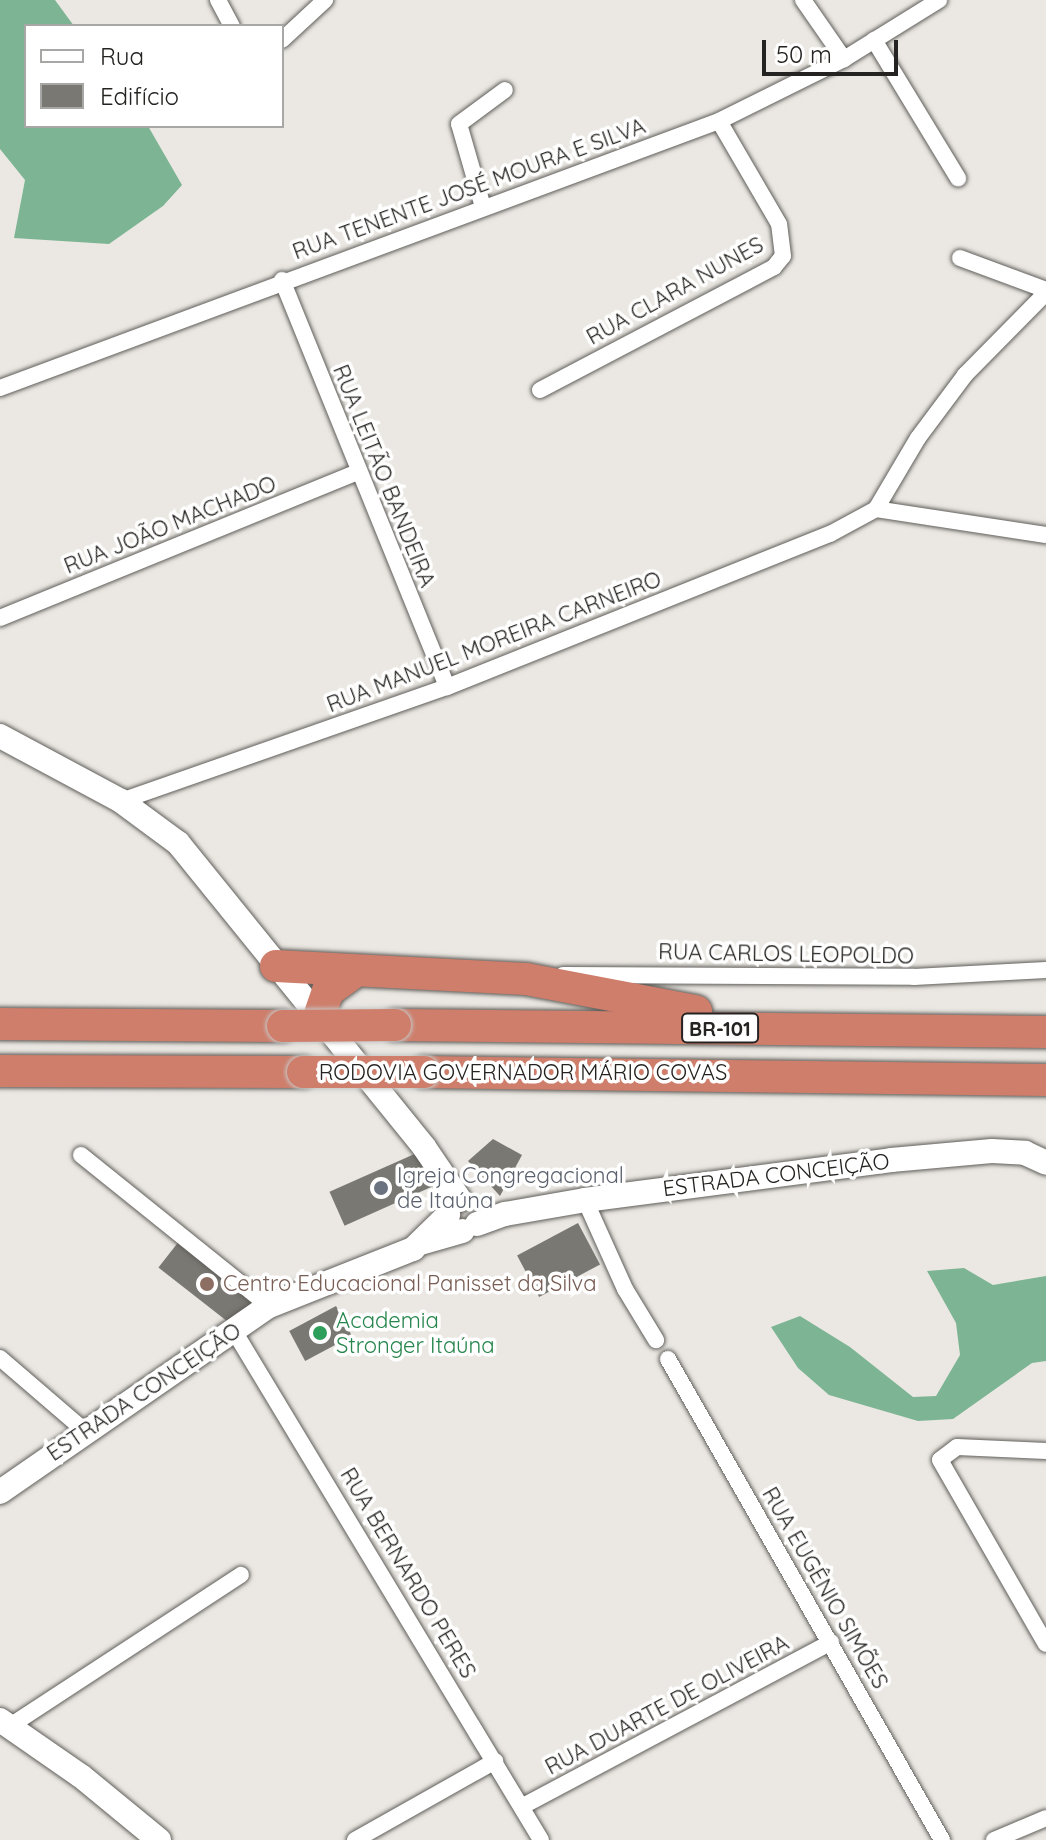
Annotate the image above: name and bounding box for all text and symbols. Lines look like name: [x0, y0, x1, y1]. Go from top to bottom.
legend: [24, 24, 284, 128]
scale bar: [766, 24, 902, 74]
text: 50 m: [776, 39, 832, 69]
text: Rua: [100, 41, 144, 71]
text: Edifício: [100, 81, 179, 111]
street label: RUA TENENTE JOSÉ MOURA E SILVA: [289, 113, 649, 265]
street label: RUA CLARA NUNES: [582, 231, 768, 351]
street label: RUA LEITÃO BANDEIRA: [327, 361, 441, 591]
street label: RUA JOÃO MACHADO: [60, 470, 280, 580]
street label: RUA MANUEL MOREIRA CARNEIRO: [323, 566, 665, 718]
street label: RUA CARLOS LEOPOLDO: [658, 939, 914, 969]
road number: BR-101: [680, 1012, 760, 1044]
street label: RODOVIA GOVERNADOR MÁRIO COVAS: [319, 1060, 727, 1086]
street label: ESTRADA CONCEIÇÃO: [661, 1148, 891, 1202]
place label: Igreja Congregacional de Itaúna: [397, 1162, 624, 1214]
marker: Igreja Congregacional de Itaúna: [372, 1179, 390, 1197]
place label: Centro Educacional Panisset da Silva: [223, 1271, 597, 1297]
marker: Centro Educacional Panisset da Silva: [198, 1275, 216, 1293]
place label: Academia Stronger Itaúna: [336, 1307, 495, 1358]
street label: ESTRADA CONCEIÇÃO: [42, 1317, 246, 1467]
marker: Academia Stronger Itaúna: [311, 1324, 329, 1342]
street label: RUA BERNARDO PERES: [335, 1463, 481, 1683]
street label: RUA EUGÊNIO SIMÕES: [756, 1482, 894, 1694]
street label: RUA DUARTE DE OLIVEIRA: [541, 1629, 793, 1781]

